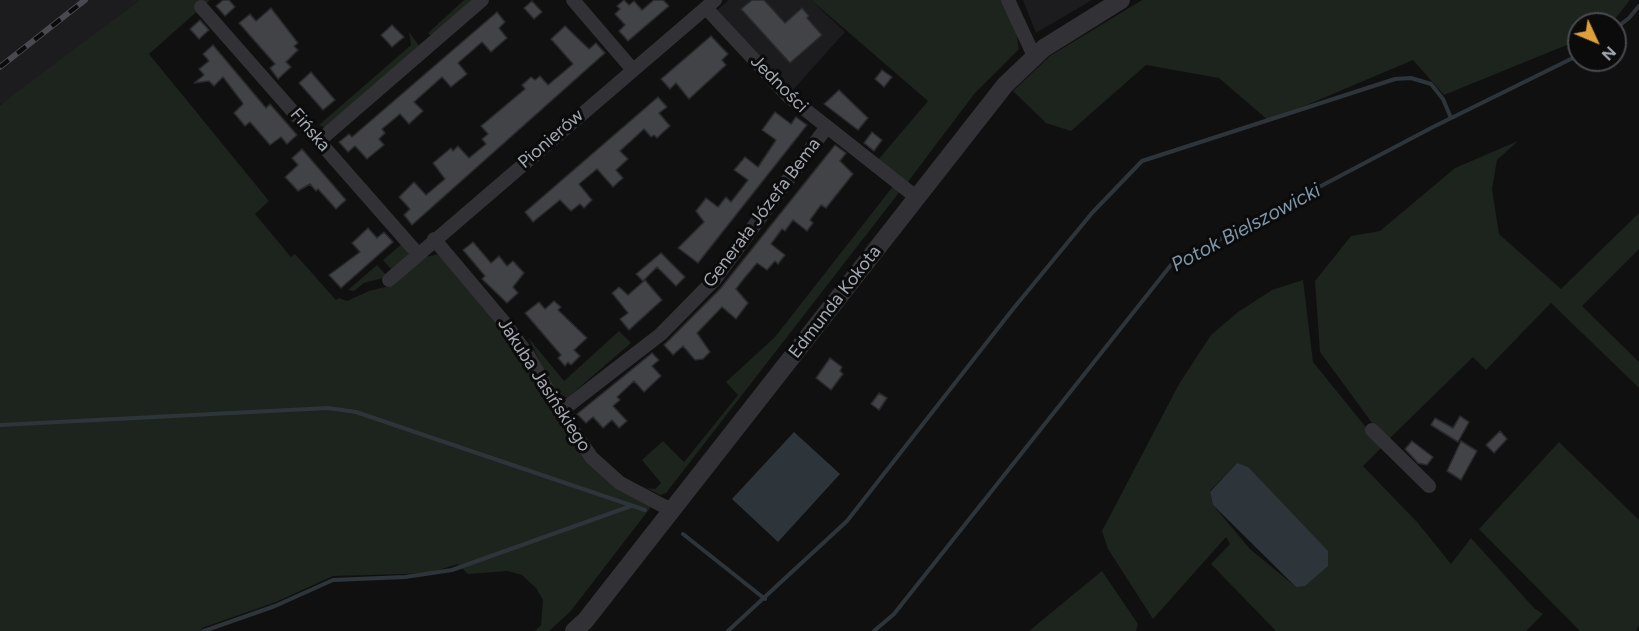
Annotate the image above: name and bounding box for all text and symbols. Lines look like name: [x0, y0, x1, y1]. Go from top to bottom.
north arrow: [1567, 12, 1627, 72]
text: N: [1598, 42, 1620, 65]
street label: Jedności: [746, 51, 812, 117]
street label: Fińska: [285, 104, 335, 156]
street label: Pionierów: [514, 105, 588, 173]
street label: Generała Józefa Bema: [699, 134, 825, 292]
water label: Potok Bielszowicki: [1167, 179, 1325, 277]
street label: Edmunda Kokota: [784, 241, 886, 363]
street label: Jakuba Jasińskiego: [493, 314, 595, 456]

